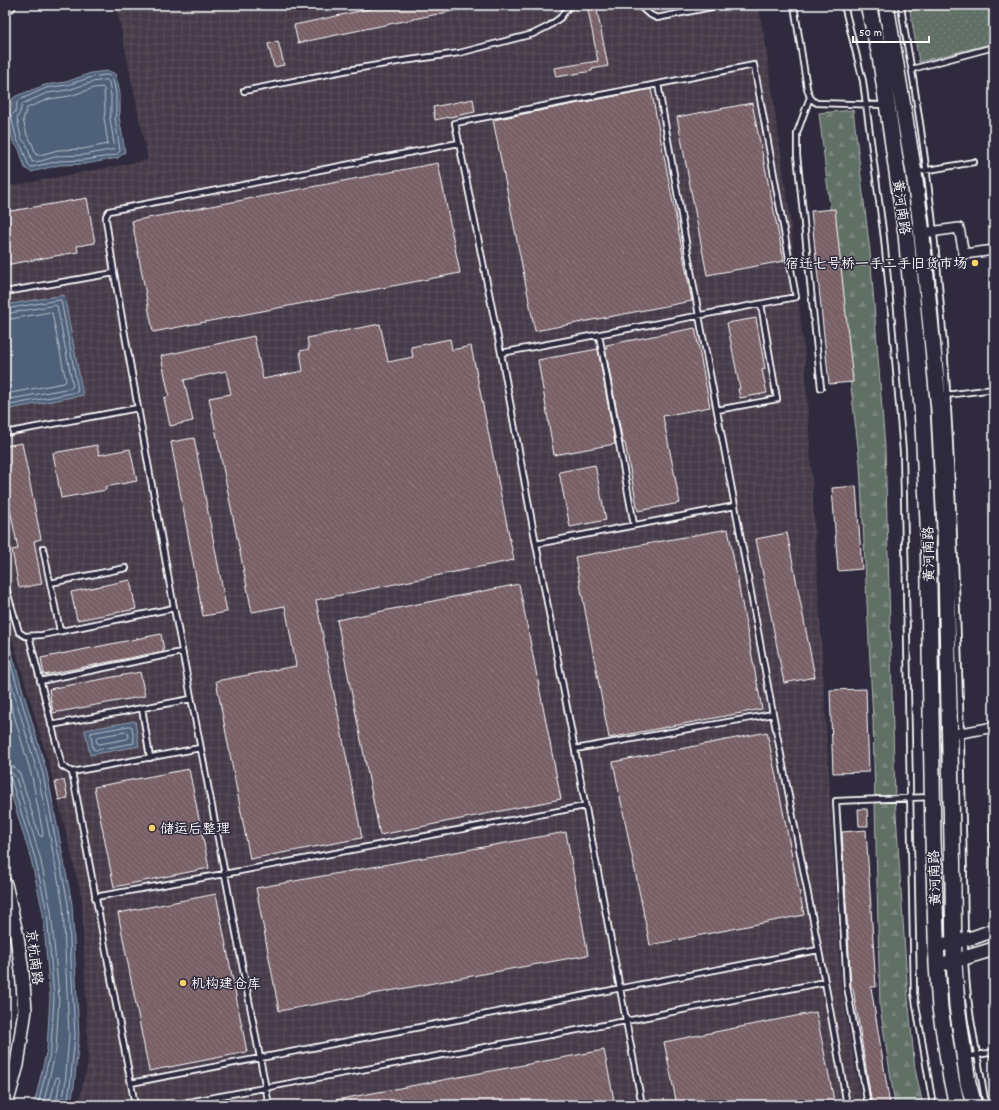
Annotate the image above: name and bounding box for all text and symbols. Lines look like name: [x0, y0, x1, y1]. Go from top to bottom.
scale bar: [853, 18, 929, 44]
text: 50 m: [859, 25, 882, 42]
street label: 黄河南路: [886, 178, 914, 236]
place label: 宿迁七号桥一手二手旧货市场: [785, 255, 967, 275]
marker: 宿迁七号桥一手二手旧货市场: [970, 258, 980, 268]
street label: 黄河南路: [920, 526, 940, 582]
place label: 储运后整理: [160, 820, 230, 840]
marker: 储运后整理: [147, 823, 157, 833]
street label: 黄河南路: [925, 850, 947, 906]
street label: 京杭南路: [20, 928, 46, 986]
place label: 机构建仓库: [191, 975, 261, 995]
marker: 机构建仓库: [178, 978, 188, 988]

